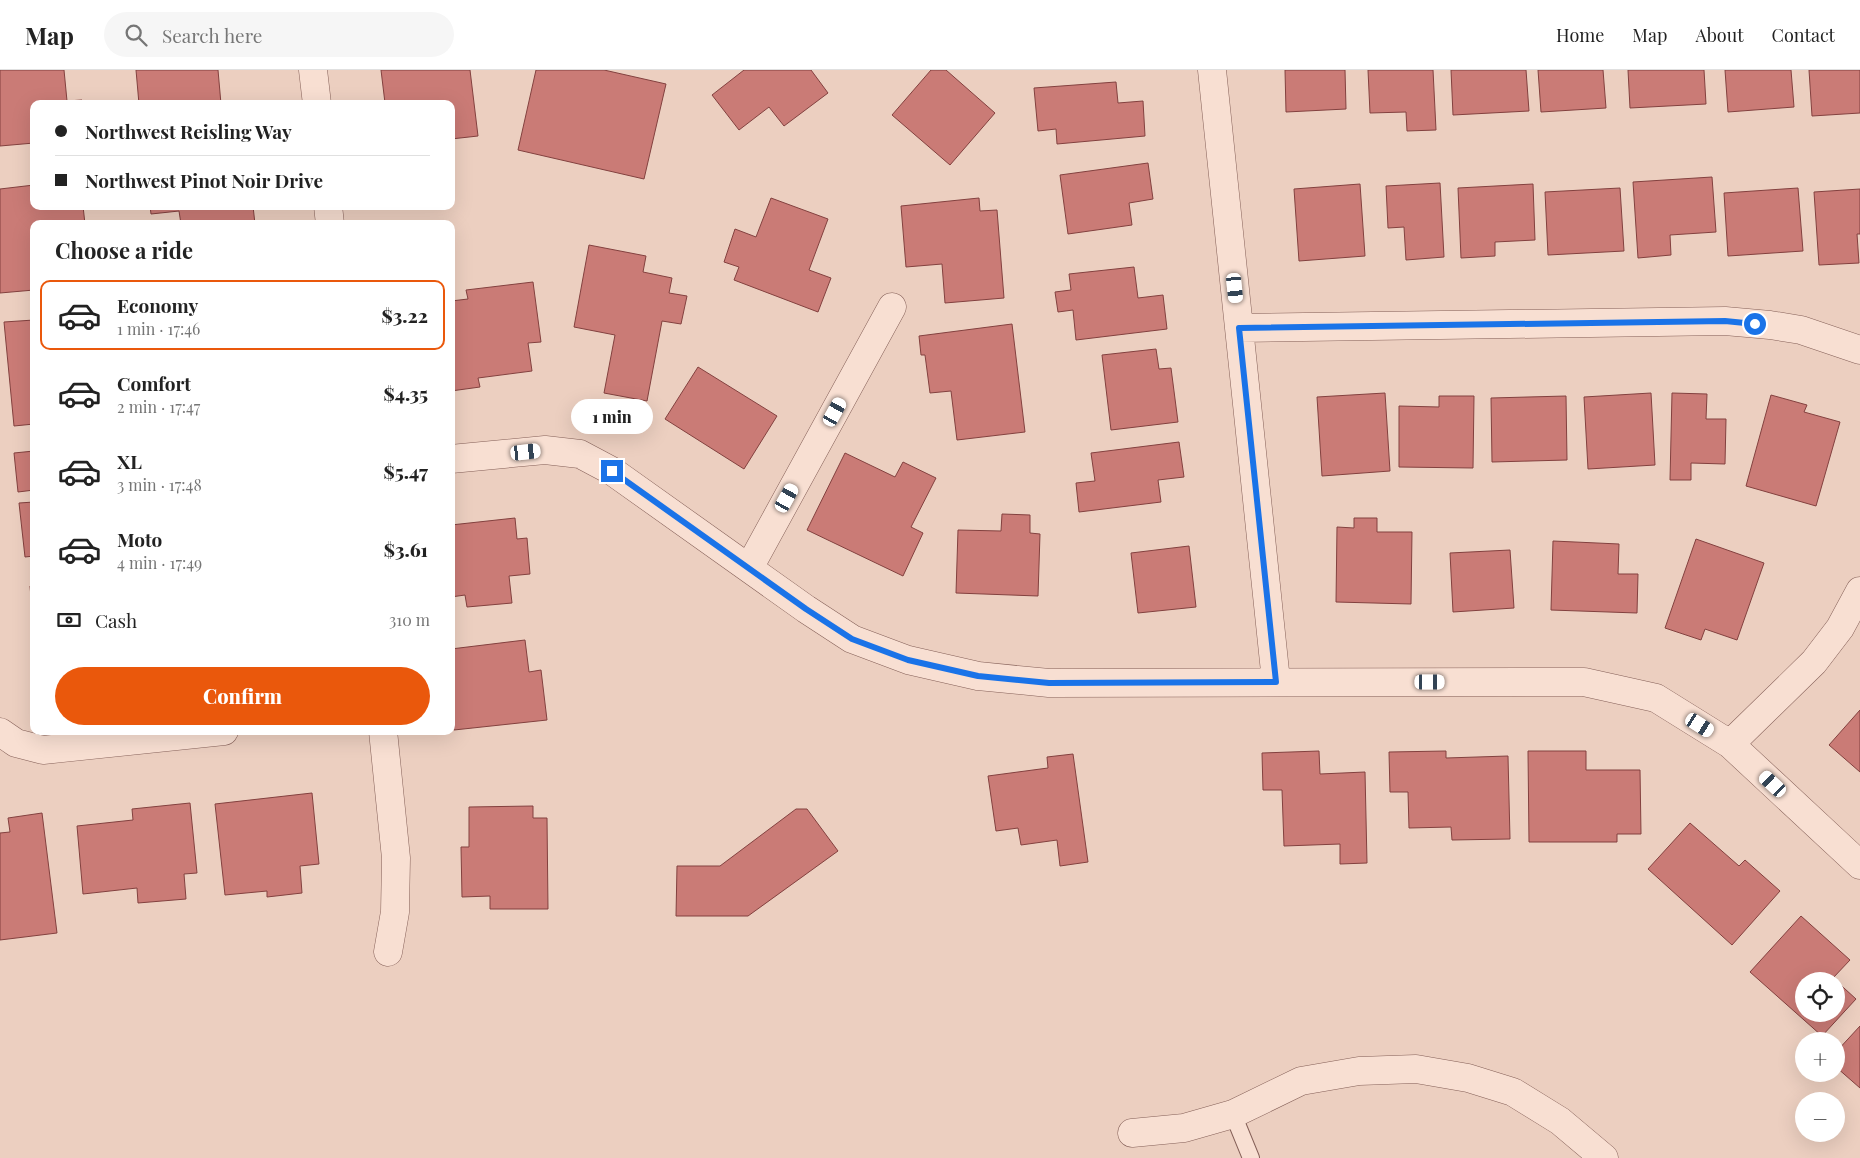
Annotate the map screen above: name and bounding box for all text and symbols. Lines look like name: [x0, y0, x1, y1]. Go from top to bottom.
search box: [104, 12, 454, 57]
text: Map: [25, 19, 74, 51]
icon: search: [122, 21, 150, 49]
text: Search here: [162, 22, 262, 48]
text: Home: [1556, 23, 1604, 47]
text: Map: [1632, 23, 1667, 47]
text: About: [1695, 23, 1744, 47]
text: Contact: [1772, 23, 1835, 47]
text: Northwest Reisling Way: [85, 118, 292, 144]
text: Northwest Pinot Noir Drive: [85, 167, 323, 193]
text: Choose a ride: [55, 235, 193, 265]
car: [1225, 272, 1244, 304]
text: Economy: [117, 292, 198, 318]
icon: car: [57, 293, 102, 338]
text: $3.22: [382, 302, 428, 328]
route start: [1744, 313, 1766, 335]
text: 1 min · 17:46: [117, 318, 200, 339]
text: Comfort: [117, 370, 191, 396]
icon: car: [57, 371, 102, 416]
text: $4.35: [384, 380, 428, 406]
car: [821, 395, 848, 429]
text: 2 min · 17:47: [117, 396, 200, 417]
callout: 1 min: [571, 398, 653, 434]
text: 1 min: [592, 406, 632, 427]
car: [510, 443, 541, 461]
text: XL: [117, 448, 142, 474]
icon: car: [57, 449, 102, 494]
text: $5.47: [384, 458, 428, 484]
route end: [601, 460, 623, 482]
text: 3 min · 17:48: [117, 474, 202, 495]
car: [773, 481, 800, 515]
text: Moto: [117, 526, 162, 552]
icon: car: [57, 527, 102, 572]
text: $3.61: [384, 536, 428, 562]
text: 4 min · 17:49: [117, 552, 202, 573]
icon: cash: [55, 606, 83, 634]
text: Cash: [95, 607, 137, 633]
text: 310 m: [389, 609, 430, 630]
button: Confirm: [55, 667, 430, 725]
car: [1415, 675, 1445, 690]
car: [1683, 711, 1716, 739]
car: [1756, 768, 1789, 800]
map controls: [1795, 972, 1845, 1142]
button: locate: [1795, 972, 1845, 1022]
button: +: [1795, 1032, 1845, 1082]
button: −: [1795, 1092, 1845, 1142]

